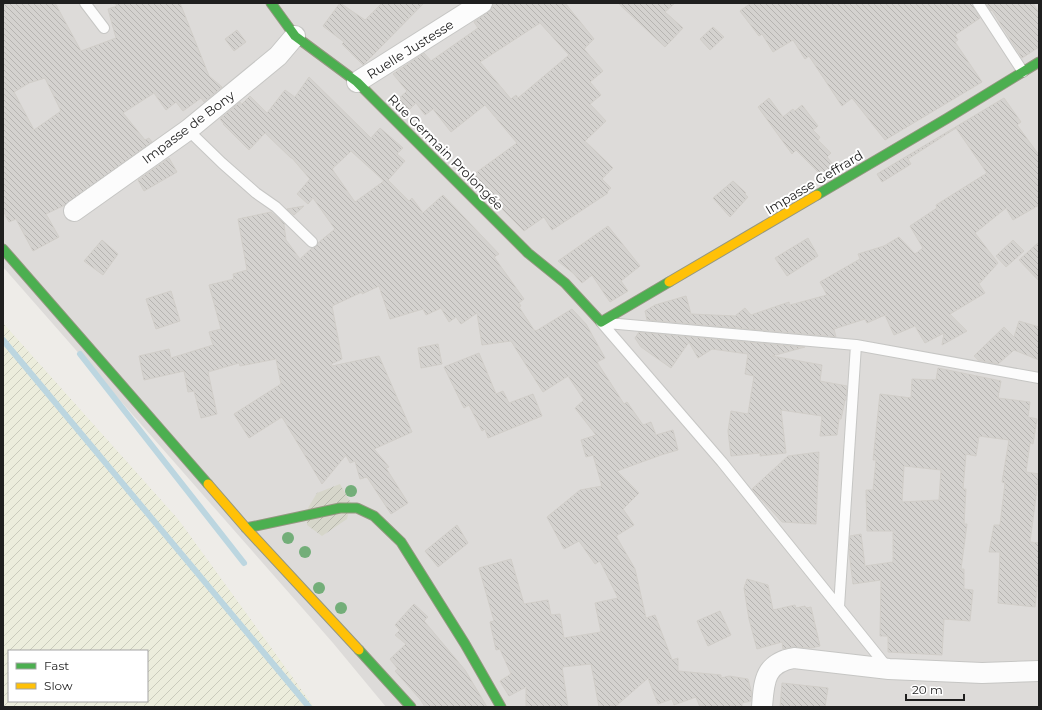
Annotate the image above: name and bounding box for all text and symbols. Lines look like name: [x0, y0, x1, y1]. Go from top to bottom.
street label: Ruelle Justesse: [364, 16, 456, 82]
street label: Impasse de Bony: [139, 86, 238, 167]
street label: Rue Germain Prolongée: [385, 91, 507, 213]
street label: Impasse Geffrard: [762, 147, 866, 217]
legend: [8, 650, 148, 702]
text: Fast: [44, 658, 69, 673]
scale bar: [906, 676, 964, 702]
text: Slow: [44, 678, 73, 693]
text: 20 m: [912, 682, 943, 697]

